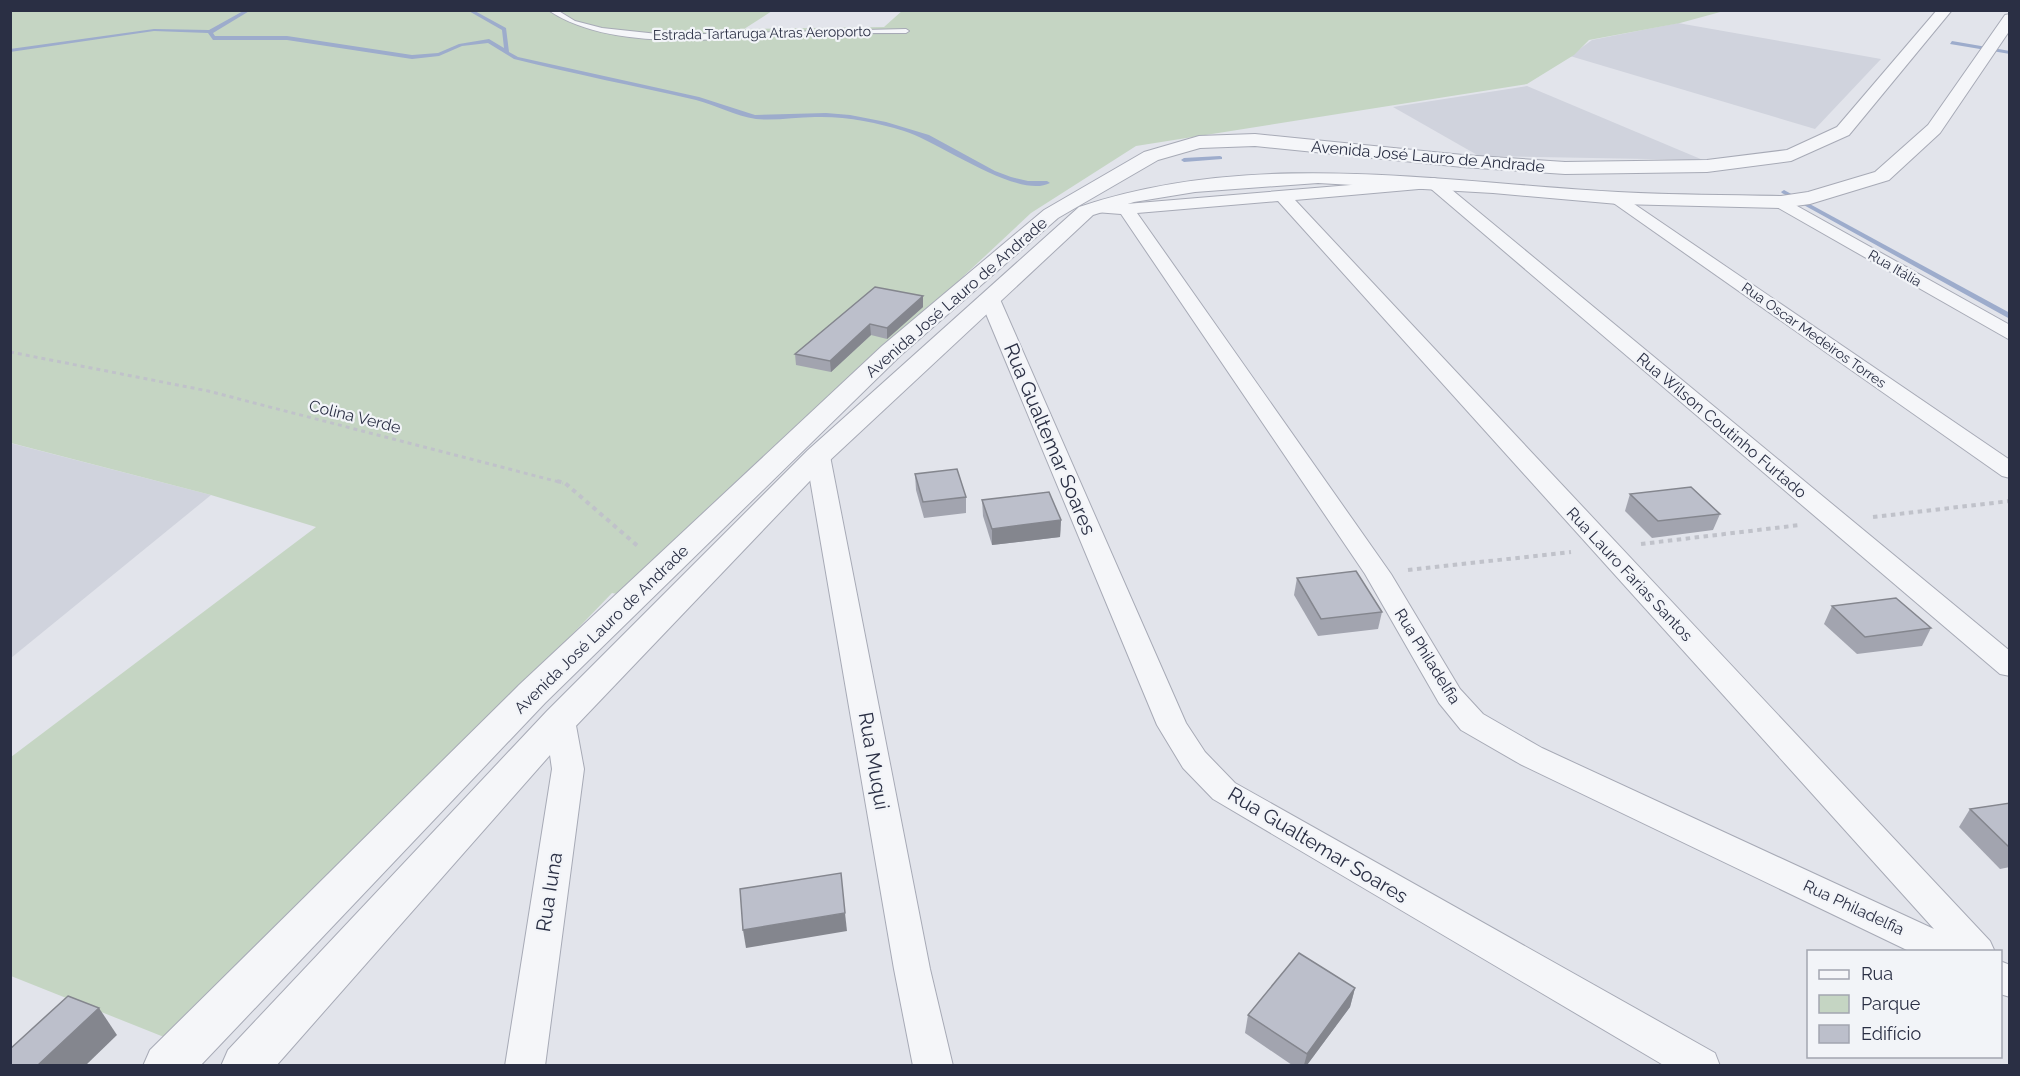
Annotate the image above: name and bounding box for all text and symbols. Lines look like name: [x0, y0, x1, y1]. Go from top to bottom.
street label: Estrada Tartaruga Atras Aeroporto: [653, 23, 871, 43]
street label: Avenida José Lauro de Andrade: [1310, 137, 1546, 176]
street label: Avenida José Lauro de Andrade: [862, 213, 1051, 381]
street label: Rua Itália: [1866, 246, 1924, 290]
street label: Rua Oscar Medeiros Torres: [1739, 279, 1889, 391]
street label: Rua Gualtemar Soares: [999, 340, 1101, 538]
street label: Rua Wilson Coutinho Furtado: [1633, 349, 1811, 502]
street label: Colina Verde: [307, 396, 403, 437]
street label: Rua Lauro Farias Santos: [1563, 503, 1697, 645]
street label: Avenida José Lauro de Andrade: [510, 541, 692, 718]
street label: Rua Philadelfia: [1391, 605, 1465, 707]
street label: Rua Muqui: [854, 710, 894, 812]
street label: Rua Gualtemar Soares: [1224, 782, 1412, 908]
street label: Rua Iuna: [531, 851, 567, 933]
street label: Rua Philadelfia: [1800, 876, 1907, 939]
legend: [1807, 950, 2002, 1058]
text: Rua: [1861, 963, 1893, 984]
text: Parque: [1861, 993, 1921, 1014]
text: Edifício: [1861, 1023, 1921, 1044]

